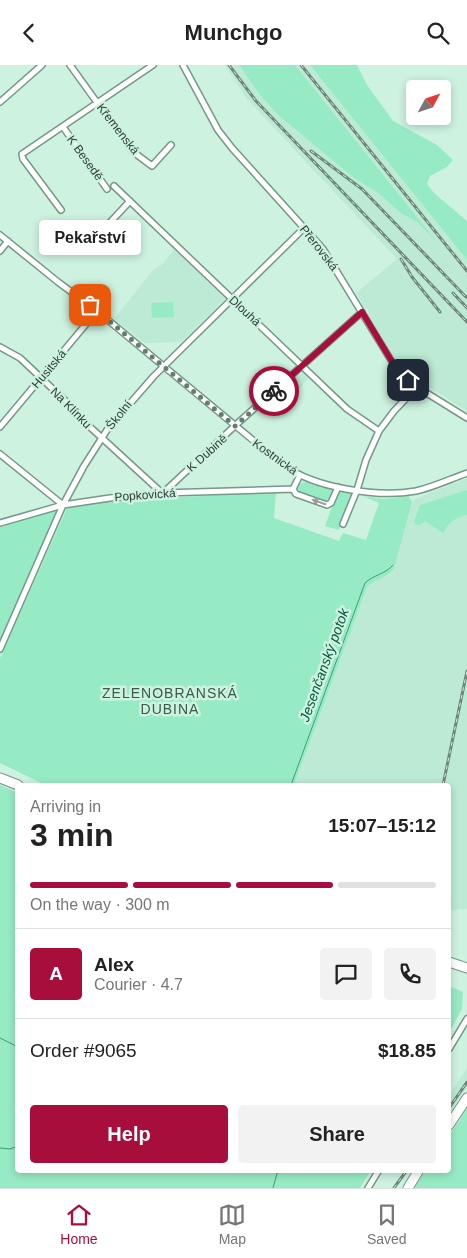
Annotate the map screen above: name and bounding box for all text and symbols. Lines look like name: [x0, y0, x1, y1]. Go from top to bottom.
icon: back: [15, 19, 43, 47]
icon: search: [424, 19, 452, 47]
text: Munchgo: [185, 20, 282, 45]
north arrow: [406, 80, 451, 125]
map controls: [406, 80, 451, 125]
street label: Křemenská: [94, 101, 142, 157]
street label: K Besedě: [64, 133, 106, 183]
callout: Pekařství: [39, 220, 141, 255]
street label: Přerovská: [297, 222, 341, 274]
text: Pekařství: [54, 229, 126, 246]
pin: [69, 284, 111, 326]
icon: bag: [76, 291, 104, 319]
street label: Dlouhá: [226, 293, 264, 329]
street label: Husitská: [29, 347, 69, 391]
pin: [387, 359, 429, 401]
courier: [249, 366, 299, 416]
icon: home: [394, 366, 422, 394]
icon: bike: [260, 377, 288, 405]
street label: Na Klínku: [48, 385, 94, 431]
street label: Školní: [102, 396, 135, 432]
street label: K Dubině: [184, 431, 230, 475]
street label: Kostnická: [250, 436, 300, 478]
street label: Popkovická: [114, 486, 176, 504]
one-way arrow: [311, 498, 326, 506]
water label: Jesenčanský potok: [296, 605, 352, 725]
district label: ZELENOBRANSKÁ DUBINA: [102, 685, 238, 717]
text: Arriving in: [30, 798, 101, 815]
text: 15:07–15:12: [328, 815, 436, 836]
text: 3 min: [30, 817, 114, 853]
text: On the way · 300 m: [30, 896, 170, 913]
button: chat: [320, 948, 372, 1000]
button: phone: [384, 948, 436, 1000]
text: Alex: [94, 954, 134, 975]
text: A: [49, 963, 63, 984]
text: Courier · 4.7: [94, 976, 183, 993]
text: Order #9065: [30, 1040, 137, 1061]
text: $18.85: [378, 1040, 436, 1061]
button: Help: [30, 1105, 228, 1163]
button: Share: [238, 1105, 436, 1163]
tab: Home: [60, 1201, 98, 1247]
tab: Map: [218, 1201, 246, 1247]
tab: Saved: [367, 1201, 407, 1247]

